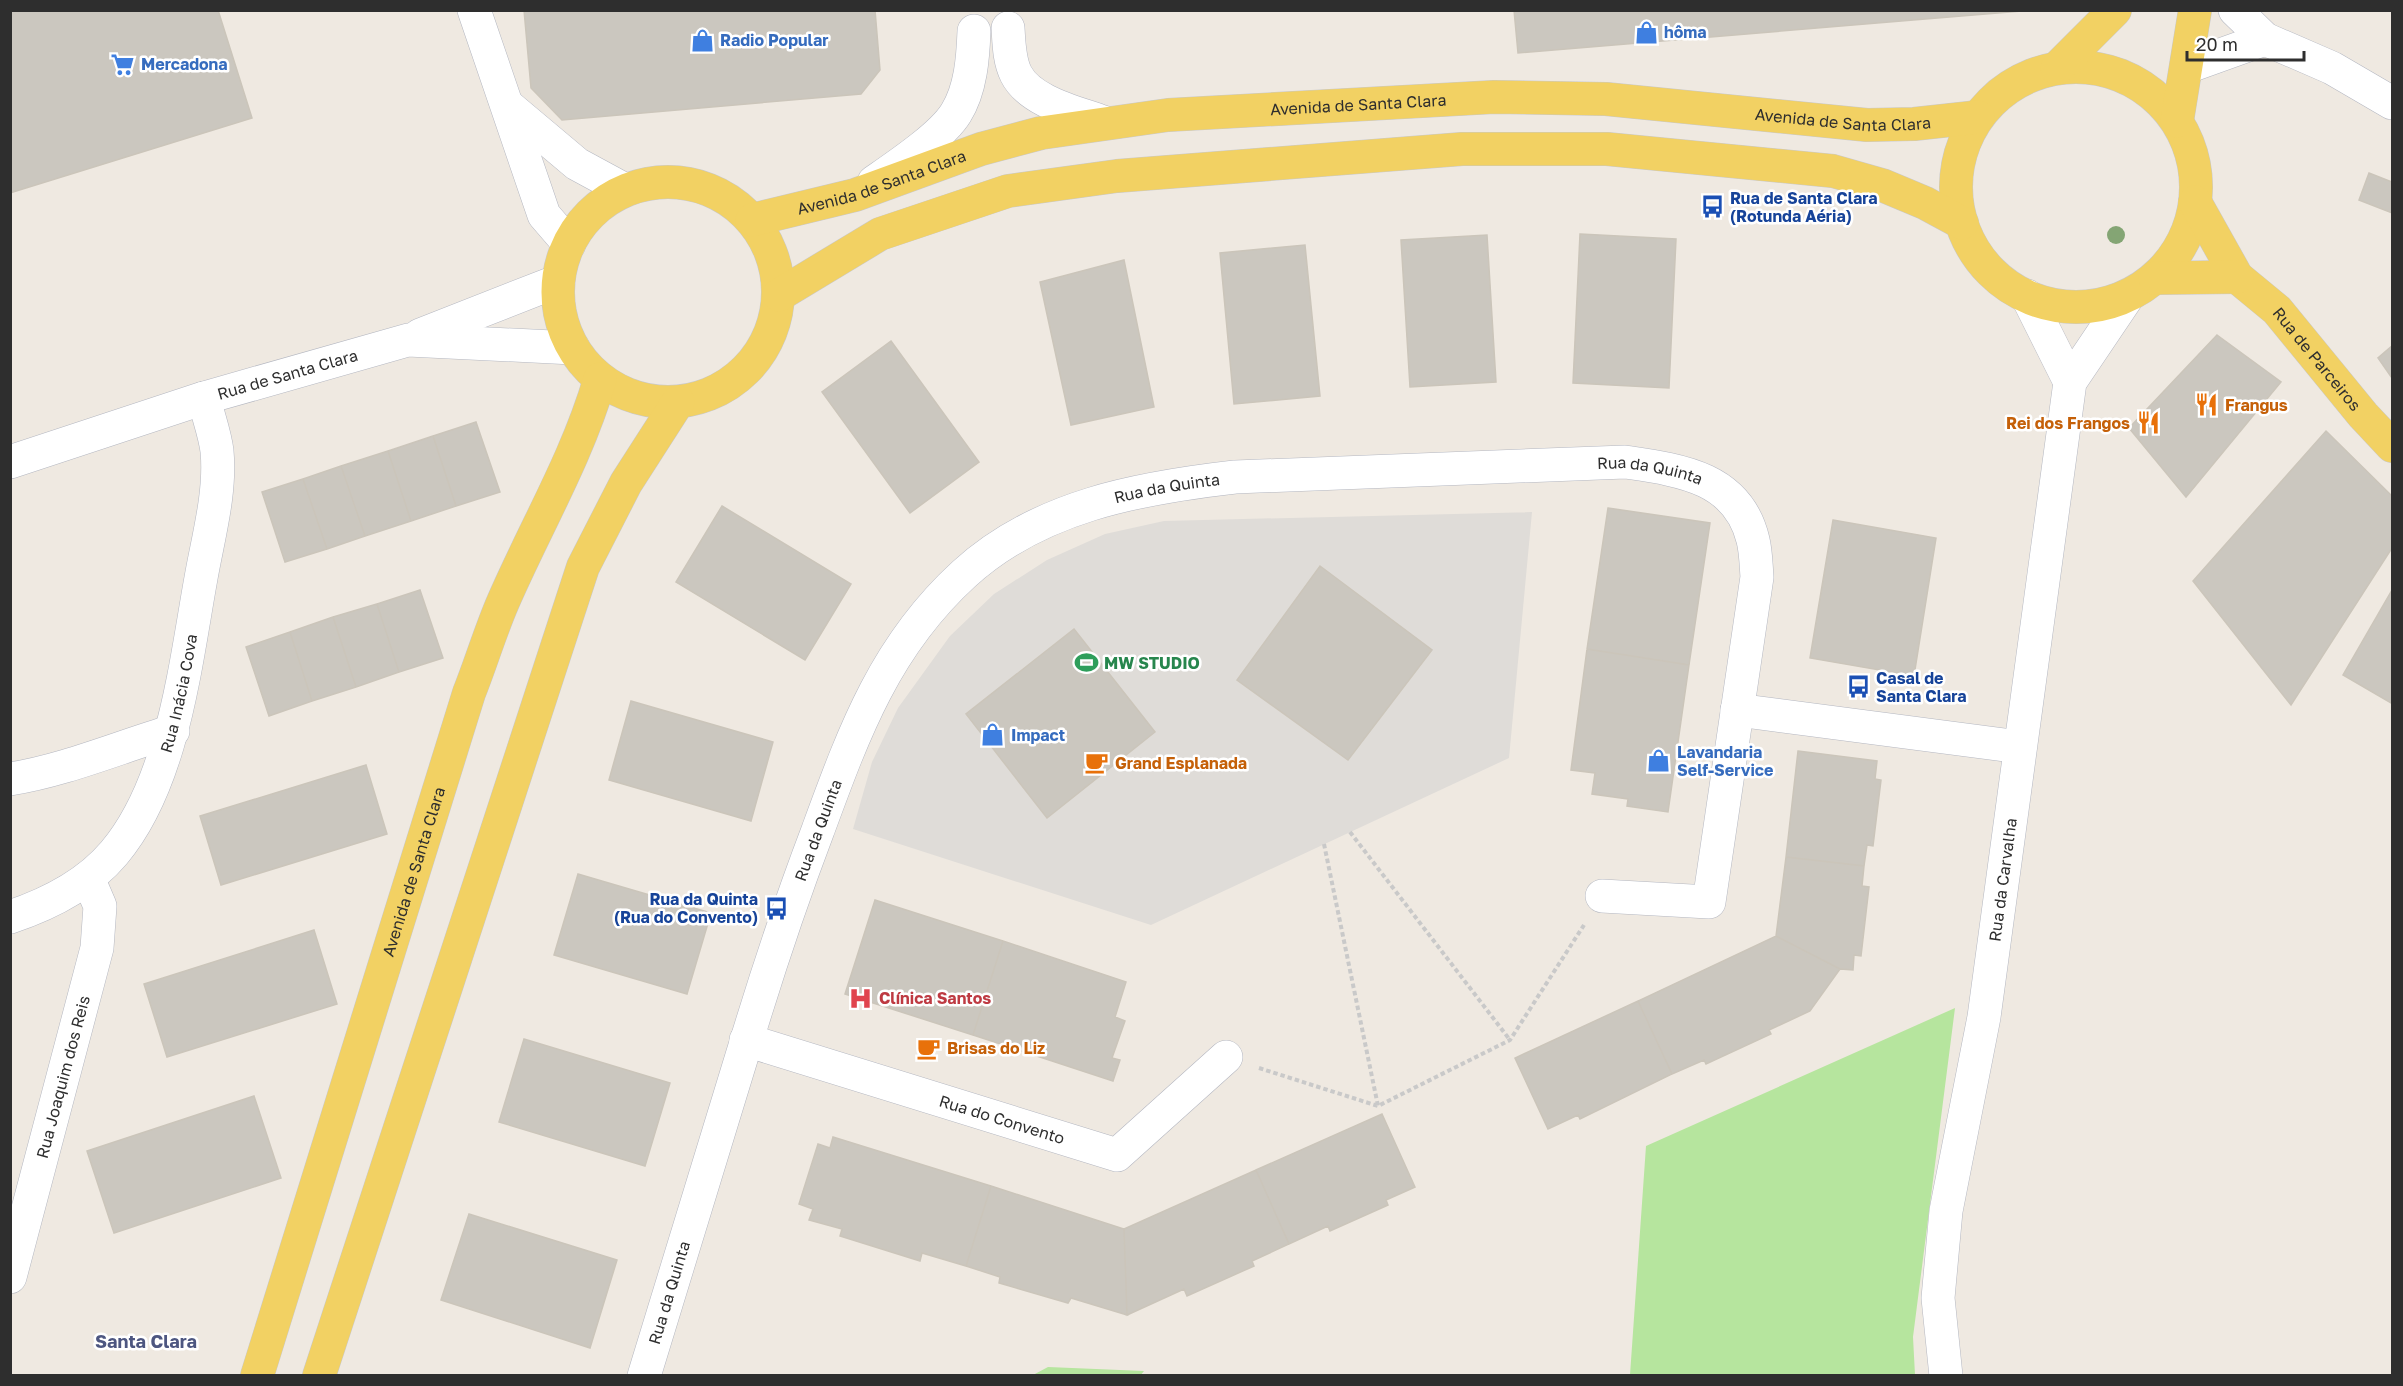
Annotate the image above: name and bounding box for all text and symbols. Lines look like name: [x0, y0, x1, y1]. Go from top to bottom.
shop icon: hôma: [1633, 19, 1659, 45]
place label: hôma: [1664, 22, 1707, 42]
scale bar: [2187, 24, 2304, 62]
shop icon: Radio Popular: [689, 27, 715, 53]
place label: Radio Popular: [720, 30, 828, 50]
text: 20 m: [2196, 33, 2238, 55]
supermarket icon: Mercadona: [110, 51, 136, 77]
place label: Mercadona: [141, 54, 228, 74]
street label: Avenida de Santa Clara: [1270, 90, 1447, 119]
street label: Avenida de Santa Clara: [1754, 104, 1932, 135]
street label: Avenida de Santa Clara: [795, 145, 969, 219]
place label: Rua de Santa Clara (Rotunda Aéria): [1730, 188, 1878, 226]
bus stop icon: Rua de Santa Clara (Rotunda Aéria): [1699, 194, 1725, 220]
street label: Rua de Parceiros: [2269, 303, 2365, 415]
street label: Rua de Santa Clara: [215, 345, 360, 404]
restaurant icon: Frangus: [2194, 392, 2220, 418]
place label: Frangus: [2225, 395, 2288, 415]
restaurant icon: Rei dos Frangos: [2135, 410, 2161, 436]
place label: Rei dos Frangos: [2006, 413, 2130, 433]
street label: Rua da Quinta: [1597, 452, 1706, 489]
street label: Rua da Quinta: [1112, 469, 1221, 507]
street label: Rua Inácia Cova: [156, 632, 201, 755]
sports icon: MW STUDIO: [1073, 650, 1099, 676]
place label: MW STUDIO: [1104, 653, 1200, 673]
place label: Casal de Santa Clara: [1876, 668, 1967, 706]
bus stop icon: Casal de Santa Clara: [1845, 674, 1871, 700]
shop icon: Impact: [980, 722, 1006, 748]
place label: Impact: [1011, 725, 1065, 745]
place label: Lavandaria Self-Service: [1677, 742, 1773, 780]
shop icon: Lavandaria Self-Service: [1646, 748, 1672, 774]
cafe icon: Grand Esplanada: [1084, 750, 1110, 776]
place label: Grand Esplanada: [1115, 753, 1247, 773]
street label: Rua da Quinta: [790, 776, 846, 884]
street label: Avenida de Santa Clara: [378, 784, 449, 959]
street label: Rua da Carvalha: [1984, 817, 2021, 943]
place label: Rua da Quinta (Rua do Convento): [614, 889, 758, 927]
bus stop icon: Rua da Quinta (Rua do Convento): [763, 895, 789, 921]
hospital icon: Clínica Santos: [848, 985, 874, 1011]
place label: Clínica Santos: [879, 988, 991, 1008]
street label: Rua Joaquim dos Reis: [32, 993, 94, 1160]
cafe icon: Brisas do Liz: [916, 1035, 942, 1061]
place label: Brisas do Liz: [947, 1038, 1045, 1058]
street label: Rua do Convento: [937, 1090, 1067, 1148]
street label: Rua da Quinta: [644, 1238, 694, 1347]
district label: Santa Clara: [95, 1330, 197, 1352]

